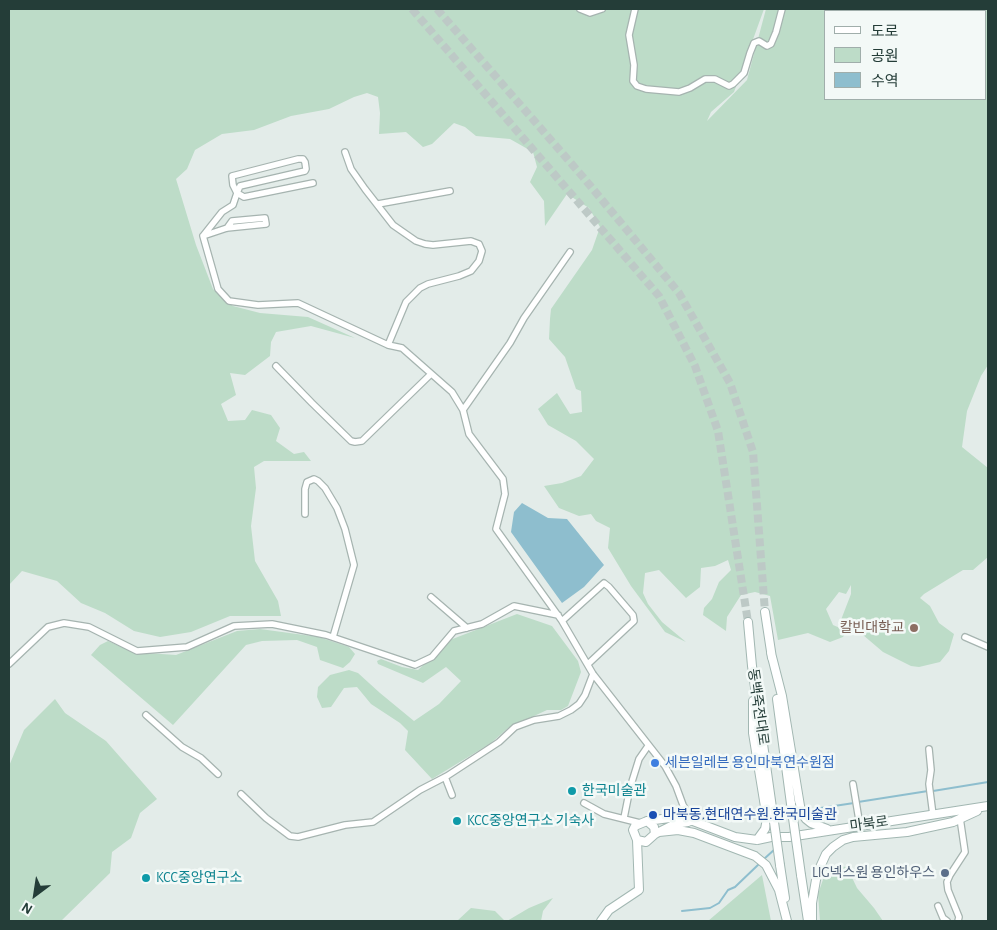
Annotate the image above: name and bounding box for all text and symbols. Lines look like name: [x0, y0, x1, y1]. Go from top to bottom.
legend: [824, 10, 987, 100]
text: 도로: [871, 24, 899, 39]
text: 공원: [871, 49, 899, 64]
text: 수역: [871, 74, 899, 89]
place label: 칼빈대학교: [840, 620, 904, 636]
marker: 칼빈대학교: [908, 622, 920, 634]
street label: 동백죽전대로: [744, 668, 772, 746]
place label: 세븐일레븐 용인마북연수원점: [665, 755, 835, 771]
marker: 세븐일레븐 용인마북연수원점: [649, 757, 661, 769]
place label: 한국미술관: [582, 783, 646, 799]
marker: 한국미술관: [566, 785, 578, 797]
place label: 마북동.현대연수원.한국미술관: [663, 807, 837, 823]
marker: 마북동.현대연수원.한국미술관: [647, 809, 659, 821]
place label: KCC중앙연구소 기숙사: [467, 813, 594, 829]
street label: 마북로: [849, 813, 889, 835]
marker: KCC중앙연구소 기숙사: [451, 815, 463, 827]
place label: LIG넥스원 용인하우스: [812, 865, 935, 881]
marker: LIG넥스원 용인하우스: [939, 867, 951, 879]
north arrow: [10, 870, 60, 920]
place label: KCC중앙연구소: [156, 870, 242, 886]
marker: KCC중앙연구소: [140, 872, 152, 884]
text: N: [20, 899, 35, 916]

